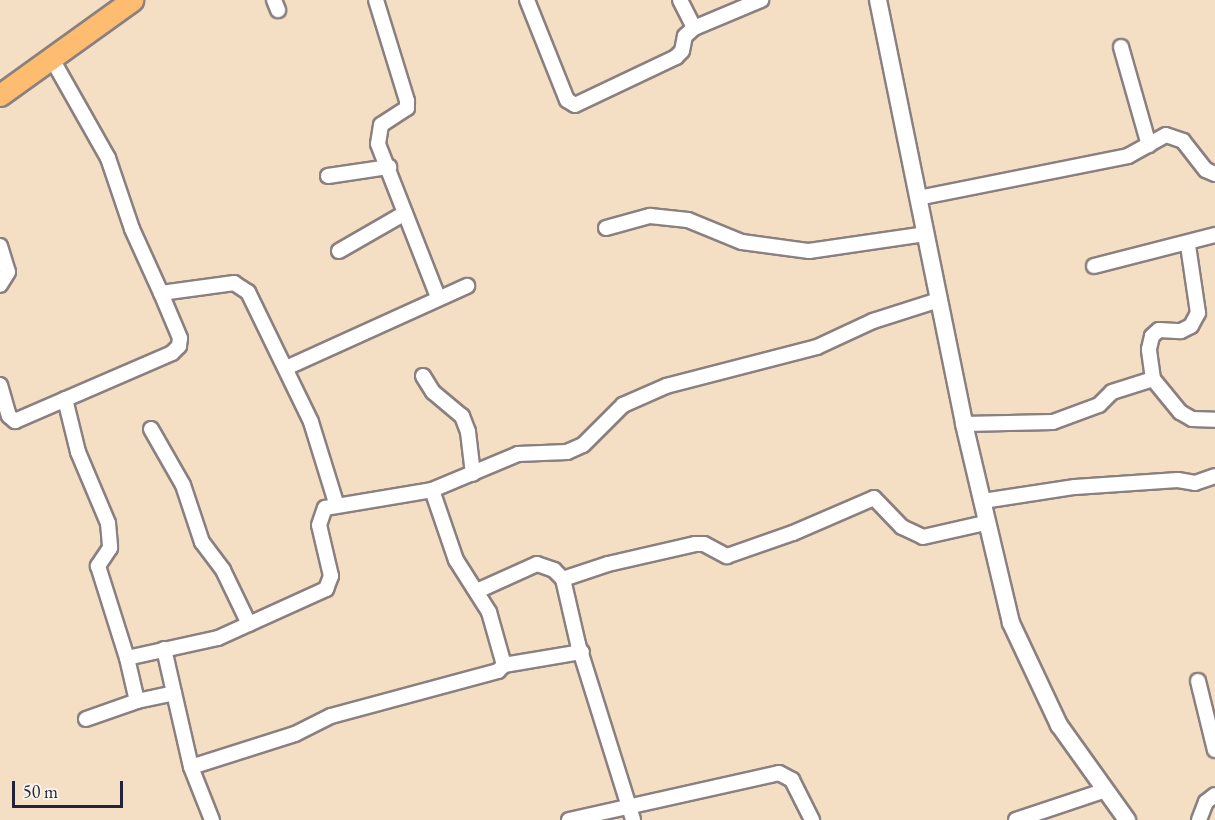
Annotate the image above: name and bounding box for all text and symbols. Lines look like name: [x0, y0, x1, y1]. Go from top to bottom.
scale bar: [15, 769, 126, 807]
text: 50 m: [23, 780, 58, 803]

